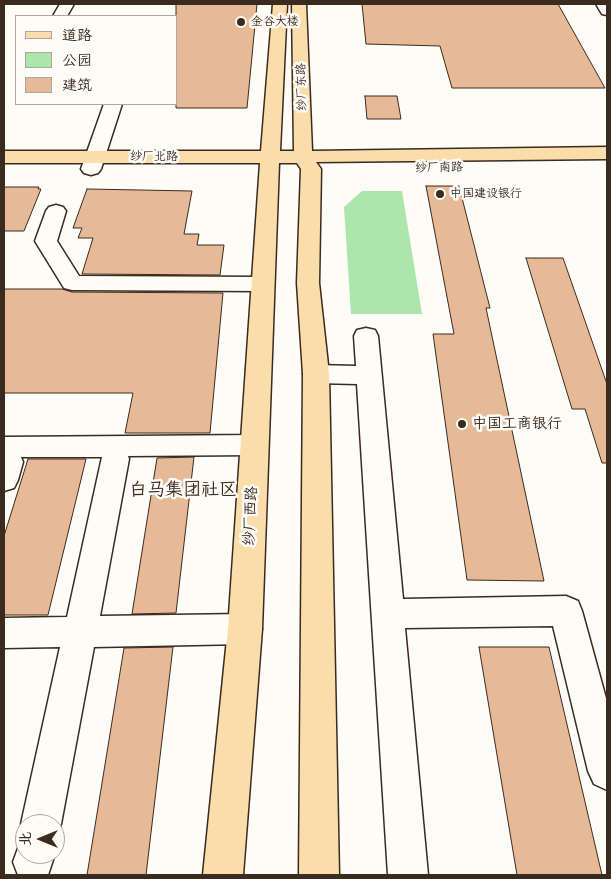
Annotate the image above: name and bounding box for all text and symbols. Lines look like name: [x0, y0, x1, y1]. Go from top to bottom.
legend: [15, 15, 178, 105]
place label: 金谷大楼: [251, 15, 299, 29]
marker: 金谷大楼: [235, 16, 247, 28]
text: 道路: [62, 26, 92, 45]
text: 公园: [62, 51, 92, 70]
street label: 纱厂东路: [294, 63, 310, 111]
text: 建筑: [62, 76, 92, 95]
street label: 纱厂北路: [130, 150, 178, 164]
street label: 纱厂南路: [415, 160, 463, 176]
place label: 中国建设银行: [450, 187, 522, 201]
marker: 中国建设银行: [434, 188, 446, 200]
place label: 中国工商银行: [472, 415, 562, 433]
marker: 中国工商银行: [456, 418, 468, 430]
district label: 白马集团社区: [129, 479, 237, 501]
street label: 纱厂西路: [240, 486, 262, 546]
north arrow: [15, 814, 65, 864]
text: 北: [17, 832, 34, 846]

